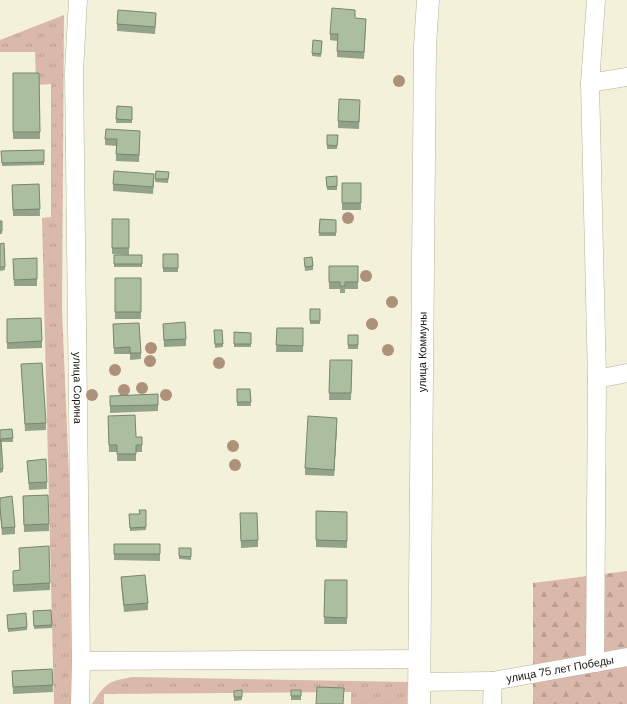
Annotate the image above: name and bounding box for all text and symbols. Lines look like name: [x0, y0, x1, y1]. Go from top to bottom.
street label: улица Коммуны: [415, 312, 430, 392]
street label: улица Сорина: [70, 352, 85, 425]
street label: улица 75 лет Победы: [505, 652, 615, 686]

